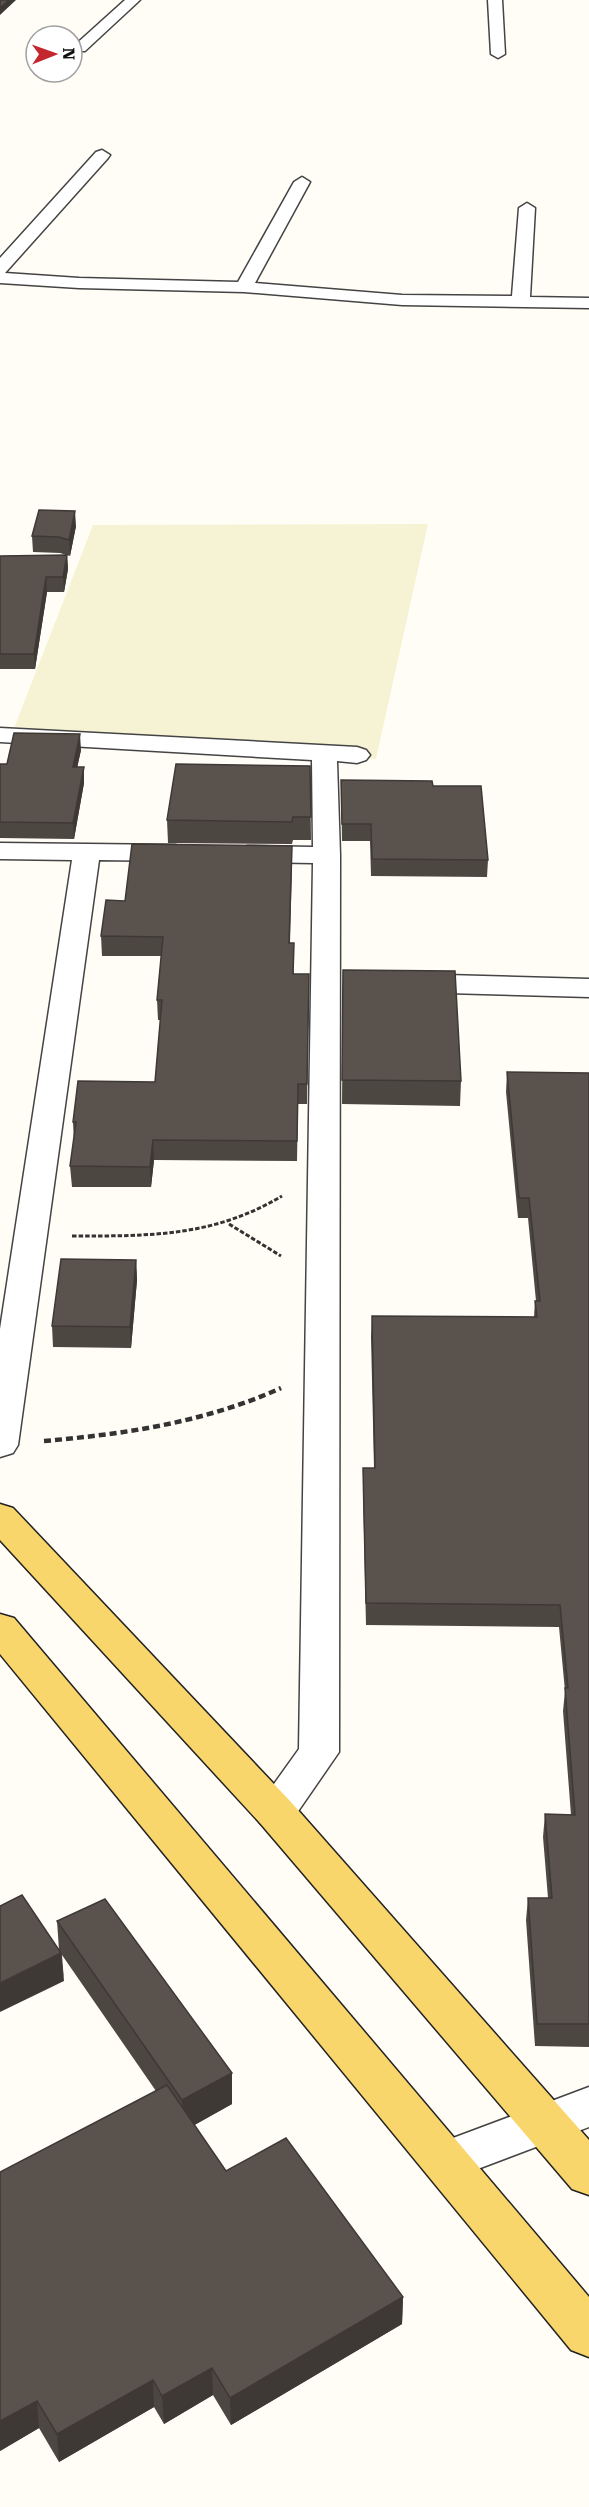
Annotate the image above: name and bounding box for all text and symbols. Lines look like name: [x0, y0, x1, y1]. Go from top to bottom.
north arrow: [24, 24, 84, 84]
text: N: [59, 47, 78, 60]

